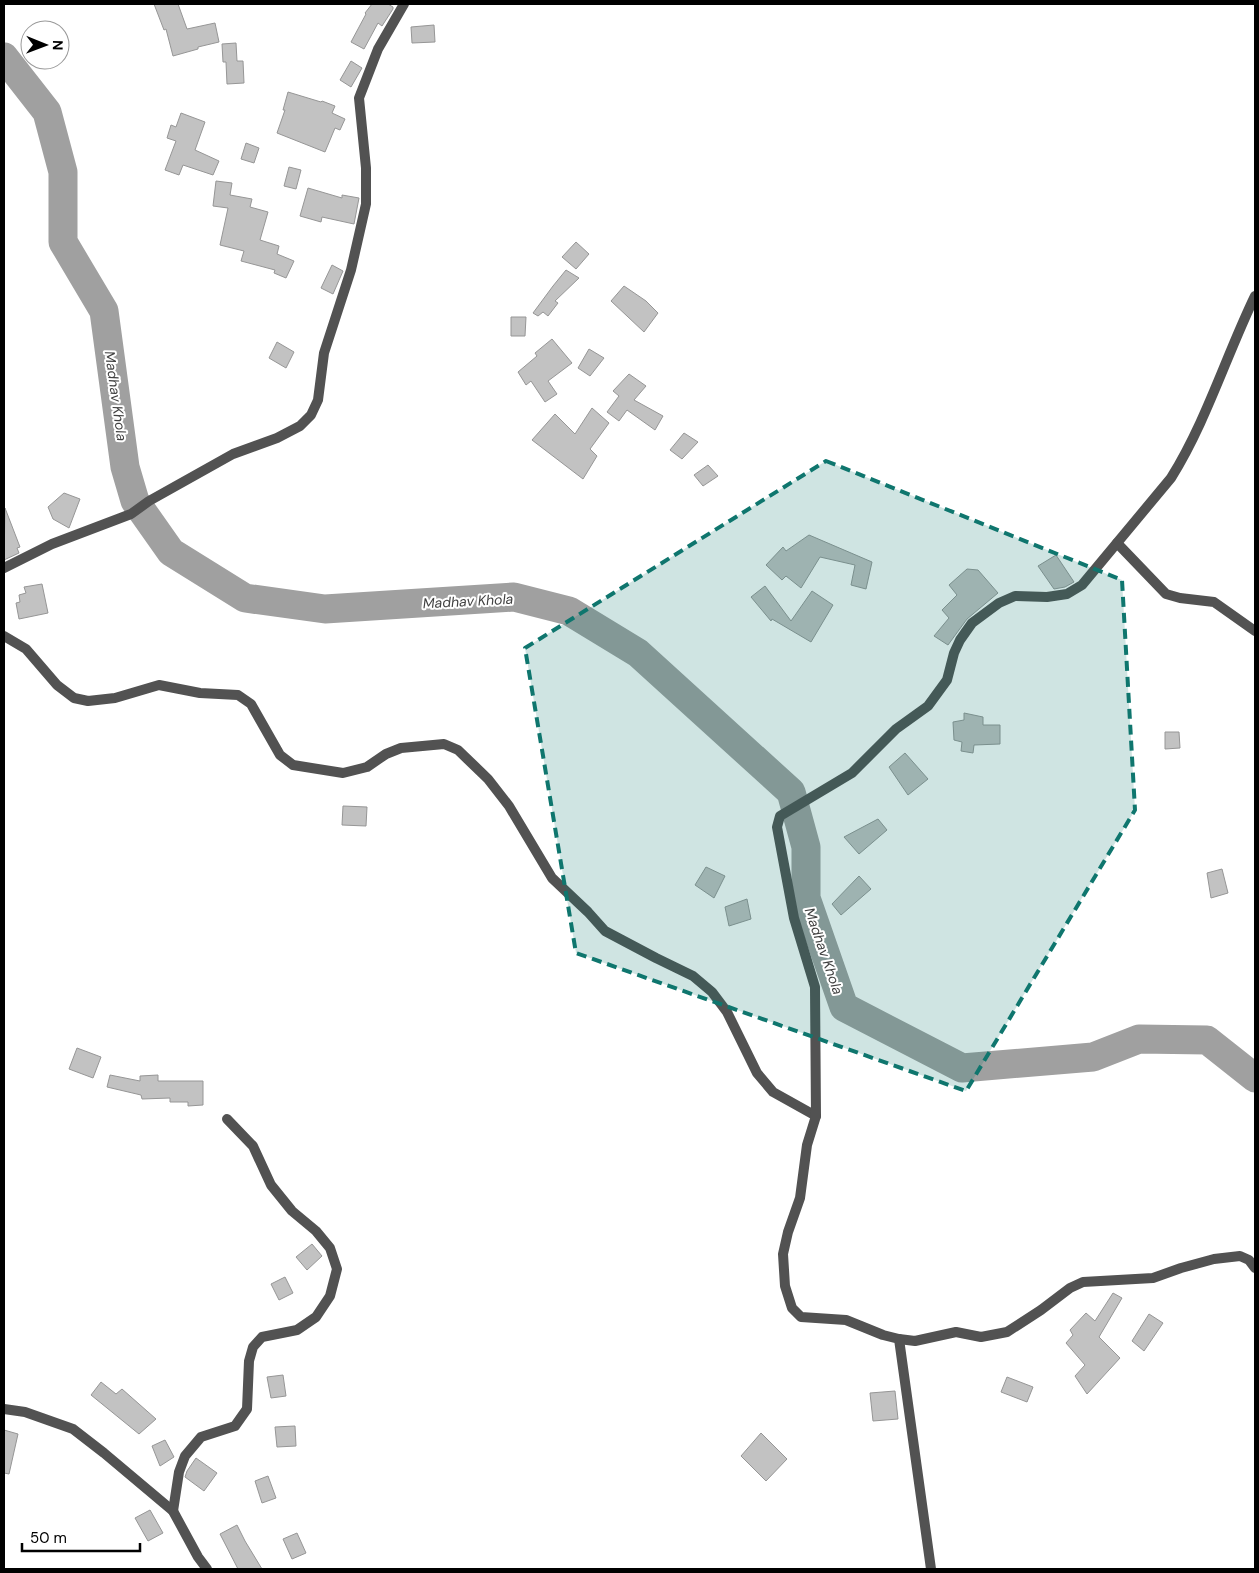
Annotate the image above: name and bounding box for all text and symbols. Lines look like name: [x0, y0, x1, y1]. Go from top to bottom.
north arrow: [20, 20, 70, 70]
text: N: [49, 40, 67, 50]
water label: Madhav Khola: [101, 350, 131, 442]
water label: Madhav Khola: [422, 590, 514, 612]
water label: Madhav Khola: [801, 905, 847, 997]
scale bar: [22, 1520, 140, 1552]
text: 50 m: [30, 1528, 67, 1548]

